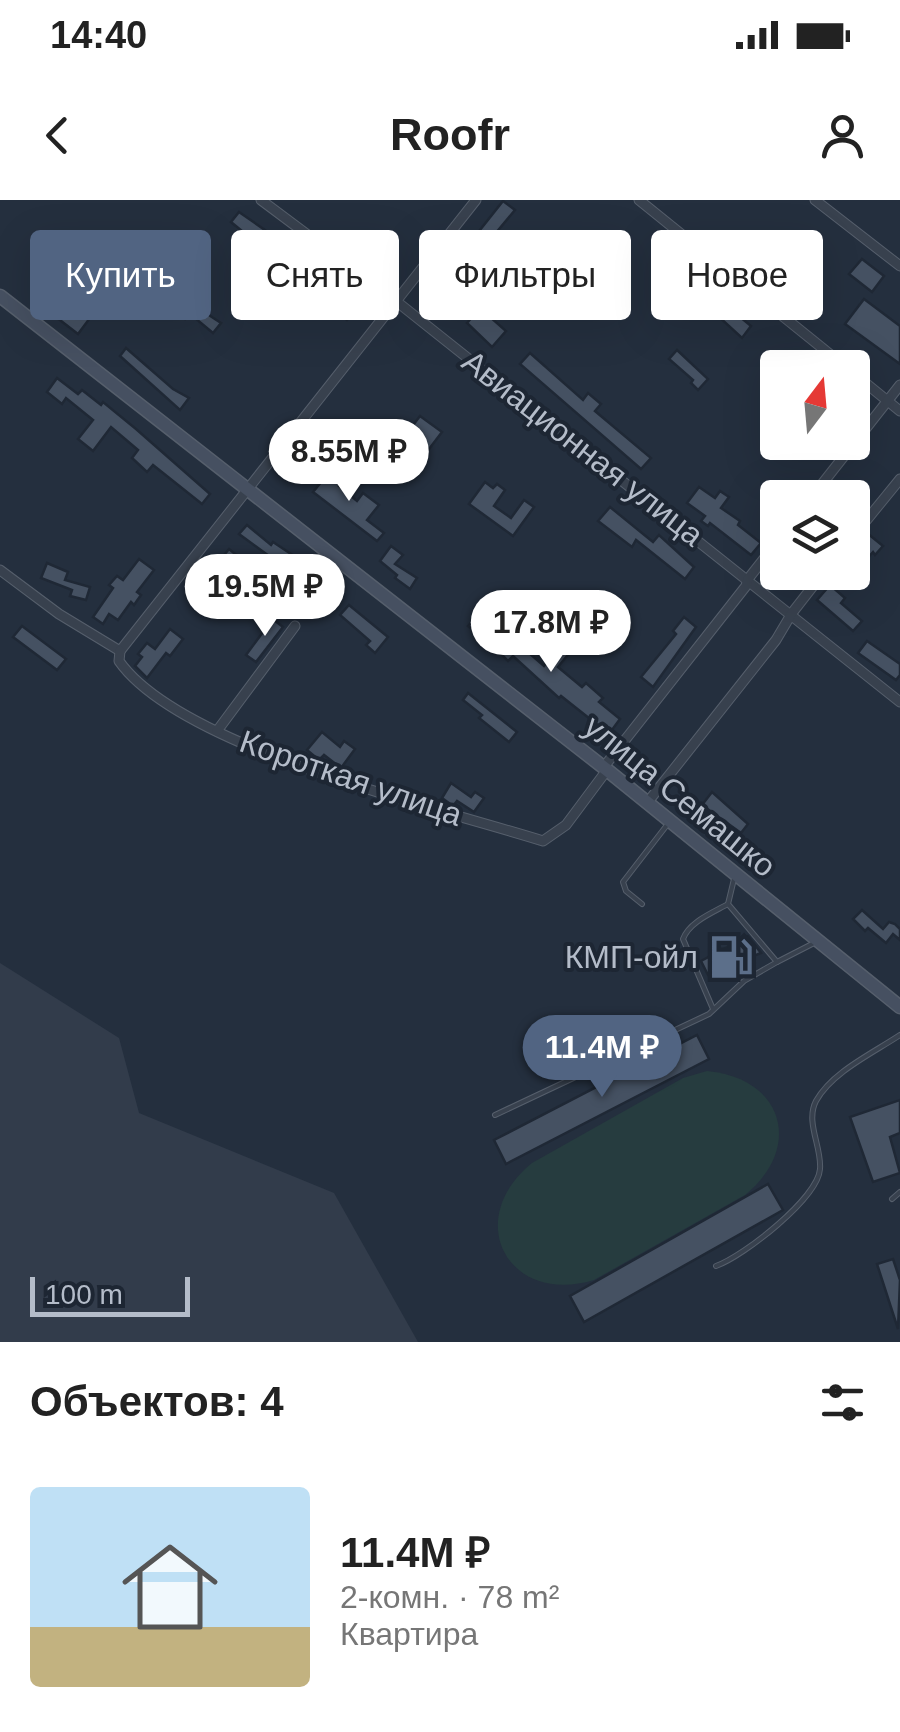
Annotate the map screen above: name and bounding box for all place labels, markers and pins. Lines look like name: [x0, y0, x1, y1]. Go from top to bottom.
pin: 8.55M ₽: [257, 419, 441, 504]
pin: 19.5M ₽: [173, 554, 357, 639]
pin: 17.8M ₽: [459, 590, 643, 675]
fuel station icon: КМП-ойл: [707, 933, 755, 981]
place label: КМП-ойл: [565, 939, 698, 975]
pin: 11.4M ₽: [510, 1015, 694, 1100]

